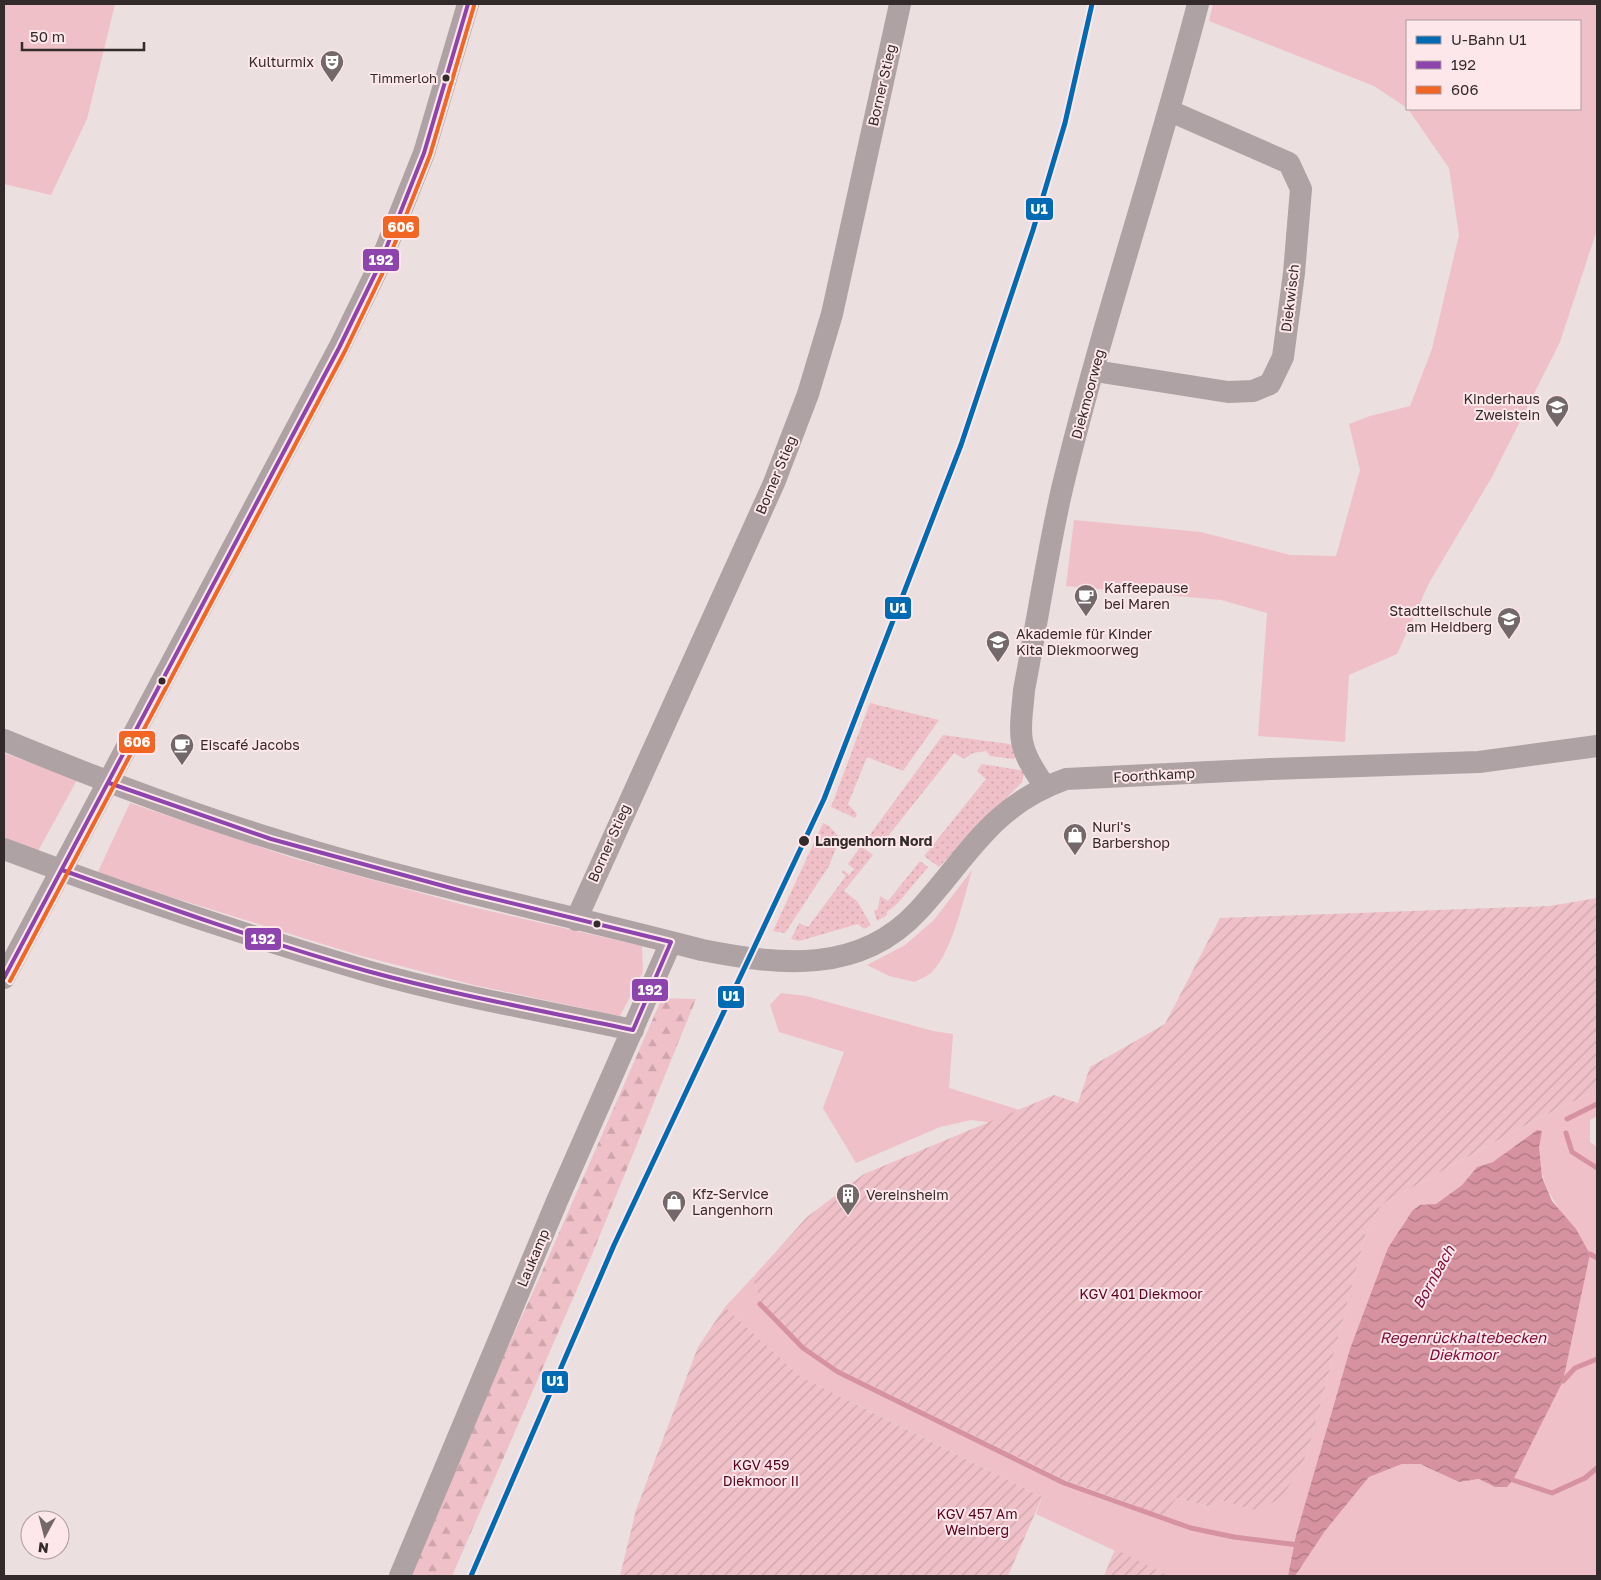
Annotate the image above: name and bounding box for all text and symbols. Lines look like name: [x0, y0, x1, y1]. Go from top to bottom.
scale bar: [22, 20, 145, 52]
legend: [1406, 20, 1581, 110]
text: 50 m: [30, 27, 65, 45]
text: U-Bahn U1: [1451, 30, 1527, 48]
street label: Borner Stieg: [864, 42, 899, 128]
theatre icon: Kulturmix: [319, 49, 345, 83]
place label: Kulturmix: [249, 53, 314, 70]
text: 192: [1451, 55, 1476, 73]
place label: Timmerloh: [370, 70, 437, 86]
marker: Timmerloh: [441, 73, 451, 83]
text: 606: [1451, 80, 1478, 98]
line badge: U1: [1025, 197, 1054, 221]
text: U1: [1030, 200, 1048, 217]
line badge: 606: [382, 215, 420, 239]
text: 606: [388, 218, 415, 235]
line badge: 192: [362, 248, 400, 272]
text: 192: [369, 251, 394, 268]
street label: Diekwisch: [1277, 263, 1302, 333]
street label: Diekmoorweg: [1067, 347, 1108, 441]
place label: Kinderhaus Zweistein: [1463, 390, 1540, 423]
school or university icon: Kinderhaus Zweistein: [1544, 394, 1570, 428]
street label: Borner Stieg: [751, 433, 800, 517]
place label: Kaffeepause bei Maren: [1104, 579, 1188, 612]
cafe icon: Kaffeepause bei Maren: [1073, 583, 1099, 617]
line badge: U1: [884, 596, 912, 620]
text: U1: [889, 599, 907, 616]
place label: Stadtteilschule am Heidberg: [1389, 602, 1492, 635]
school or university icon: Stadtteilschule am Heidberg: [1496, 606, 1522, 640]
place label: Akademie für Kinder Kita Diekmoorweg: [1016, 625, 1153, 658]
school or university icon: Akademie für Kinder Kita Diekmoorweg: [985, 629, 1011, 663]
unlabelled marker: [157, 676, 167, 686]
line badge: 606: [118, 730, 156, 754]
cafe icon: Eiscafé Jacobs: [169, 732, 195, 766]
text: 606: [124, 733, 151, 750]
place label: Eiscafé Jacobs: [200, 736, 300, 753]
street label: Foorthkamp: [1113, 764, 1195, 785]
street label: Borner Stieg: [584, 801, 633, 884]
place label: Nuri's Barbershop: [1092, 818, 1170, 851]
shop icon: Nuri's Barbershop: [1062, 822, 1088, 856]
place label: Langenhorn Nord: [815, 832, 932, 849]
marker: Langenhorn Nord: [797, 834, 811, 848]
unlabelled marker: [592, 919, 602, 929]
line badge: 192: [244, 927, 282, 951]
text: 192: [251, 930, 276, 947]
line badge: 192: [631, 978, 669, 1002]
text: 192: [638, 981, 663, 998]
line badge: U1: [717, 985, 745, 1009]
text: U1: [722, 987, 740, 1004]
building icon: Vereinsheim: [835, 1182, 861, 1216]
place label: Kfz-Service Langenhorn: [692, 1185, 773, 1218]
place label: Vereinsheim: [866, 1186, 949, 1203]
shop icon: Kfz-Service Langenhorn: [661, 1189, 687, 1223]
street label: Laukamp: [513, 1226, 552, 1289]
water label: Bornbach: [1408, 1241, 1458, 1311]
park label: KGV 401 Diekmoor: [1079, 1285, 1203, 1302]
water label: Regenrückhaltebecken Diekmoor: [1380, 1328, 1547, 1363]
line badge: U1: [541, 1370, 569, 1394]
text: U1: [546, 1372, 564, 1389]
park label: KGV 459 Diekmoor II: [723, 1456, 799, 1489]
park label: KGV 457 Am Weinberg: [936, 1505, 1018, 1538]
north arrow: [20, 1510, 70, 1560]
text: N: [37, 1539, 50, 1557]

